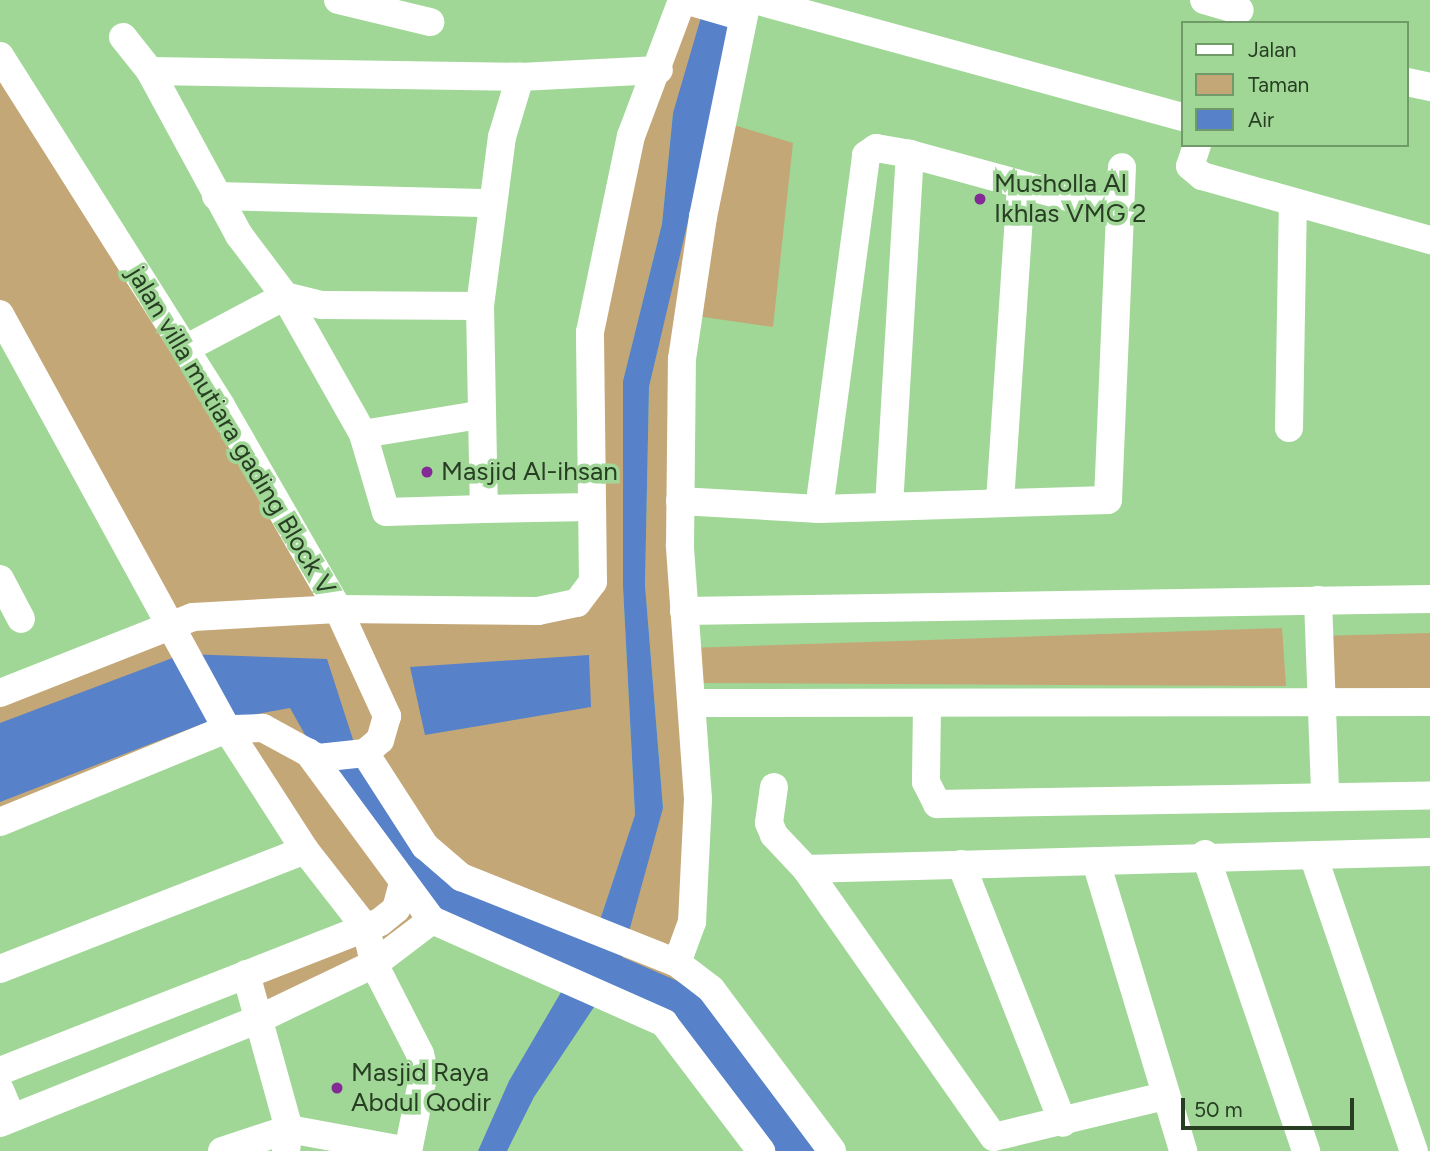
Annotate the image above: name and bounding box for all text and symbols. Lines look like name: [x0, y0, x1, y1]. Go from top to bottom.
legend: [1182, 21, 1409, 147]
text: Jalan: [1248, 37, 1297, 62]
text: Taman: [1248, 72, 1309, 97]
text: Air: [1248, 107, 1274, 132]
place label: Musholla Al Ikhlas VMG 2: [994, 168, 1146, 230]
marker: Musholla Al Ikhlas VMG 2: [972, 191, 988, 207]
street label: jalan villa mutiara gading Block V: [120, 261, 342, 601]
place label: Masjid Al-ihsan: [441, 456, 618, 488]
marker: Masjid Al-ihsan: [419, 464, 435, 480]
place label: Masjid Raya Abdul Qodir: [351, 1057, 491, 1118]
marker: Masjid Raya Abdul Qodir: [329, 1080, 345, 1096]
scale bar: [1185, 1084, 1358, 1128]
text: 50 m: [1194, 1097, 1243, 1122]

